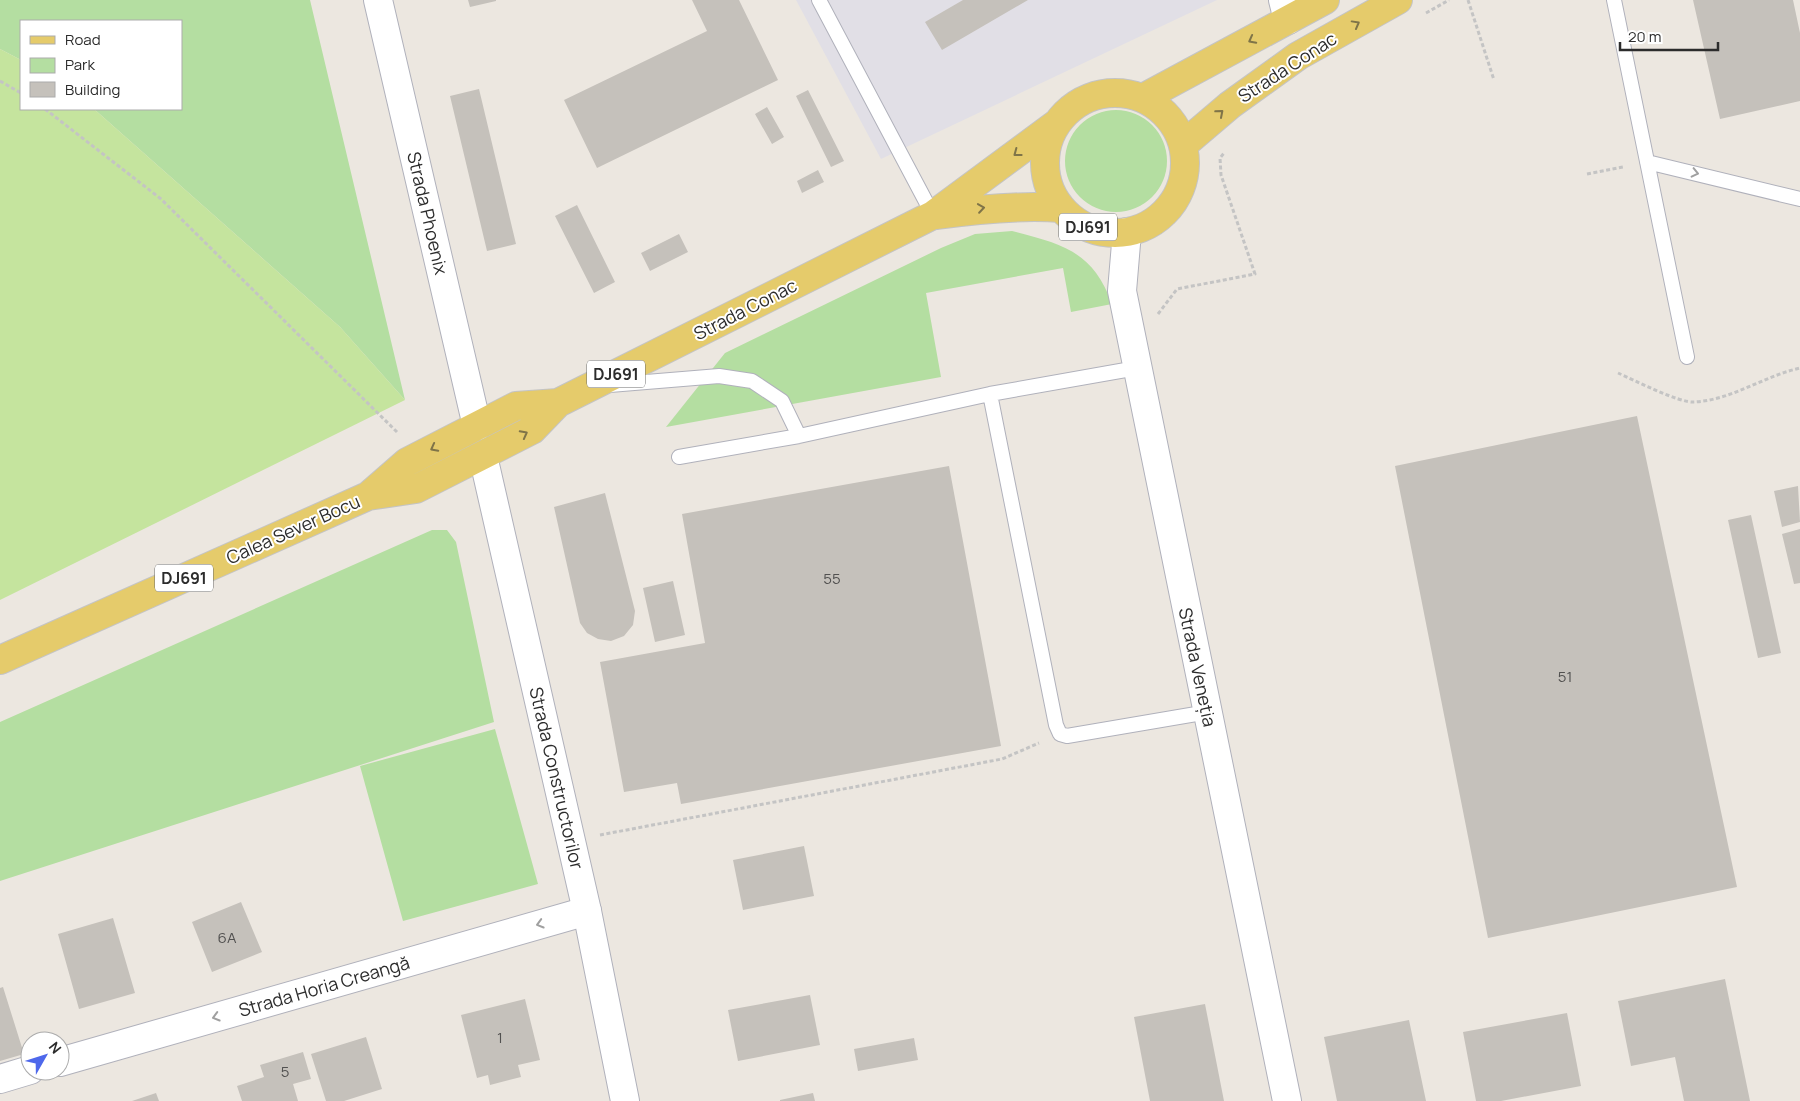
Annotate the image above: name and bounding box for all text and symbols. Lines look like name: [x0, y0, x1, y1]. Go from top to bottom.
legend: [20, 20, 182, 110]
one-way arrow: [1350, 20, 1359, 30]
scale bar: [1620, 20, 1718, 52]
street label: Strada Conac: [1233, 26, 1341, 108]
text: 20 m: [1628, 26, 1661, 47]
text: Road: [65, 29, 101, 50]
one-way arrow: [1248, 34, 1257, 44]
text: Park: [65, 54, 95, 75]
text: Building: [65, 79, 120, 100]
one-way arrow: [1215, 110, 1224, 119]
one-way arrow: [1013, 147, 1023, 156]
street label: Strada Phoenix: [402, 149, 454, 277]
one-way arrow: [1690, 167, 1699, 178]
one-way arrow: [978, 203, 986, 214]
road number: DJ691: [1059, 213, 1117, 240]
street label: Strada Conac: [689, 273, 801, 345]
road number: DJ691: [587, 360, 645, 388]
one-way arrow: [519, 430, 528, 440]
one-way arrow: [430, 442, 439, 452]
street label: Calea Sever Bocu: [222, 489, 364, 569]
road number: DJ691: [155, 564, 213, 592]
house number: 55: [823, 568, 841, 589]
street label: Strada Veneția: [1174, 605, 1222, 729]
house number: 51: [1558, 666, 1572, 687]
street label: Strada Constructorilor: [524, 685, 590, 872]
one-way arrow: [537, 919, 545, 929]
house number: 6A: [218, 927, 237, 948]
street label: Strada Horia Creangă: [236, 950, 412, 1022]
one-way arrow: [212, 1012, 220, 1022]
house number: 1: [497, 1027, 503, 1048]
north arrow: [20, 1031, 70, 1081]
text: N: [45, 1038, 66, 1057]
house number: 5: [281, 1061, 289, 1082]

